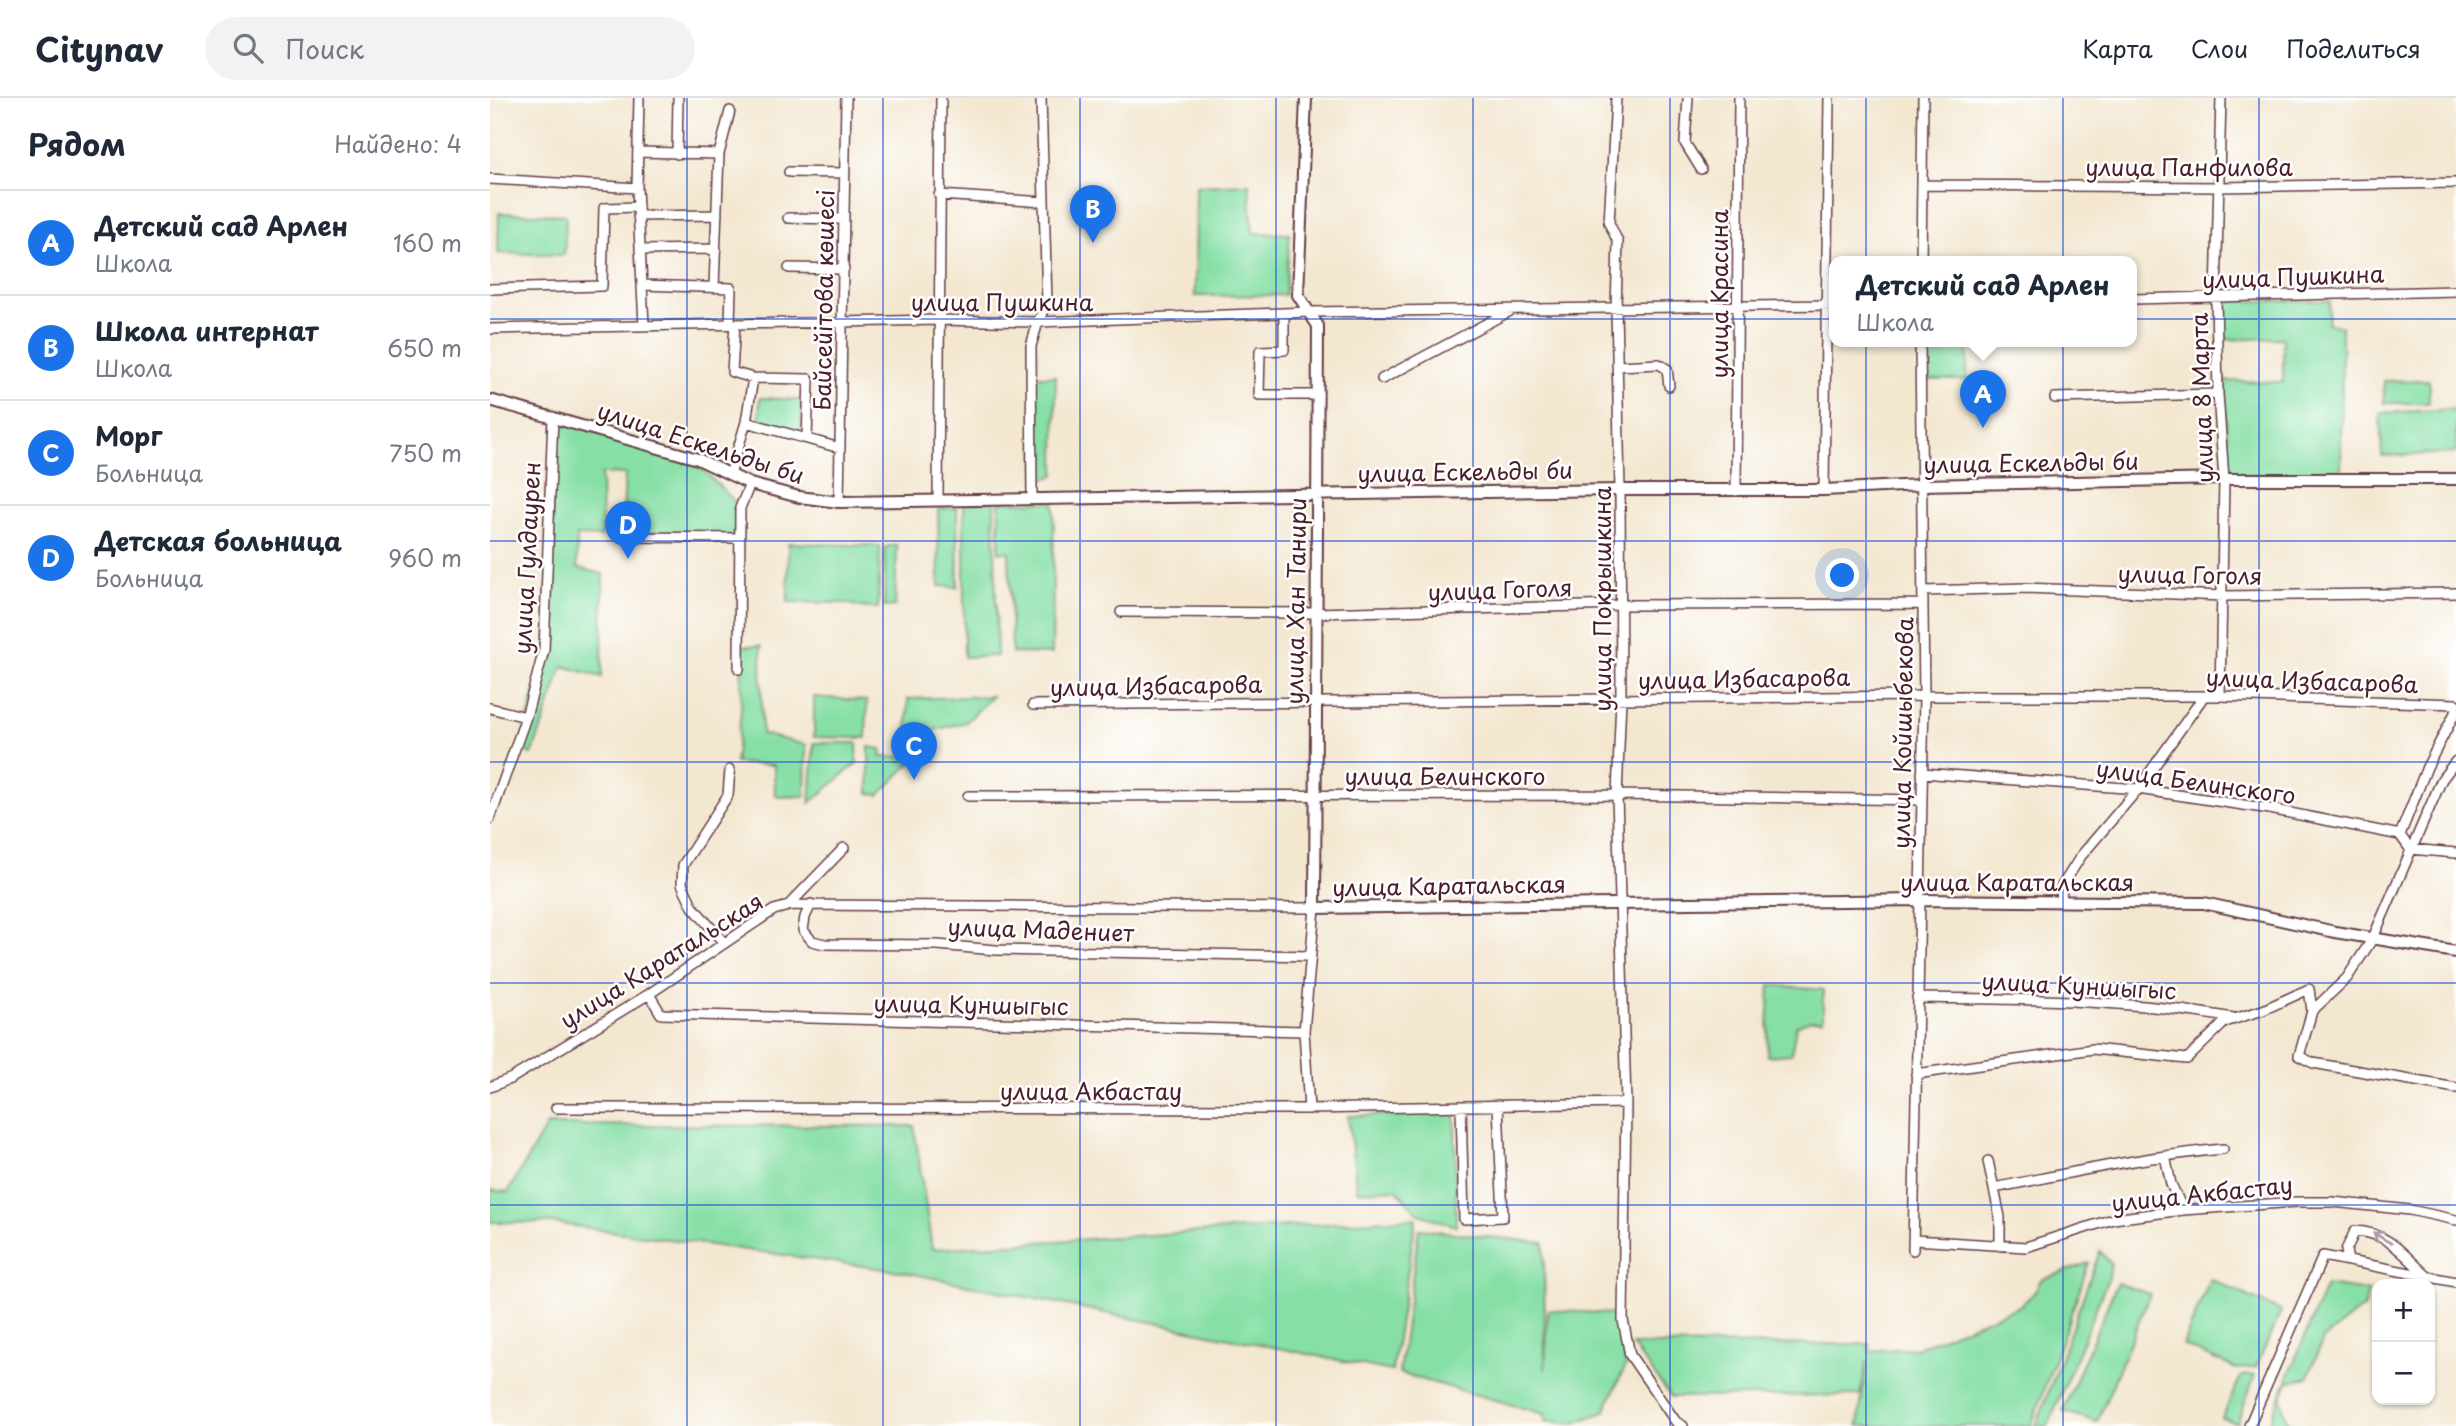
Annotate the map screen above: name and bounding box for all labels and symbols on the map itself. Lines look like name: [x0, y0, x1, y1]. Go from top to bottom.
street label: улица Панфилова: [2085, 149, 2293, 184]
pin: B: [1070, 185, 1116, 243]
street label: Байсейітова көшесі: [804, 189, 842, 411]
street label: улица Красина: [1701, 209, 1736, 379]
street label: улица Пушкина: [2201, 255, 2385, 297]
street label: улица Пушкина: [911, 284, 1094, 319]
street label: улица 8 Марта: [2181, 312, 2221, 484]
pin: A: [1960, 370, 2006, 428]
street label: улица Ескельды би: [593, 392, 809, 492]
street label: улица Ескельды би: [1923, 443, 2139, 481]
street label: улица Ескельды би: [1357, 452, 1573, 490]
street label: улица Гулдаурен: [503, 461, 549, 655]
street label: улица Покрышкина: [1584, 486, 1619, 712]
street label: улица Хан Танири: [1276, 497, 1314, 705]
pin: D: [605, 501, 651, 559]
street label: улица Гоголя: [2117, 555, 2263, 593]
your location: [1825, 558, 1859, 592]
street label: улица Гоголя: [1427, 569, 1573, 609]
street label: улица Койшыбекова: [1882, 616, 1922, 849]
street label: улица Избасарова: [1637, 659, 1851, 697]
street label: улица Избасарова: [2205, 659, 2419, 701]
street label: улица Избасарова: [1049, 666, 1263, 704]
pin: C: [891, 722, 937, 780]
street label: улица Белинского: [2094, 750, 2298, 812]
street label: улица Белинского: [1344, 758, 1546, 793]
street label: улица Каратальская: [1900, 864, 2134, 899]
street label: улица Каратальская: [1332, 865, 1566, 905]
street label: улица Каратальская: [552, 883, 770, 1037]
street label: улица Мадениет: [947, 908, 1136, 950]
street label: улица Куншыгыс: [1981, 962, 2177, 1008]
street label: улица Куншыгыс: [873, 985, 1069, 1023]
street label: улица Акбастау: [1000, 1073, 1182, 1108]
street label: улица Акбастау: [2109, 1166, 2295, 1220]
one-way arrow: [2372, 1231, 2392, 1245]

